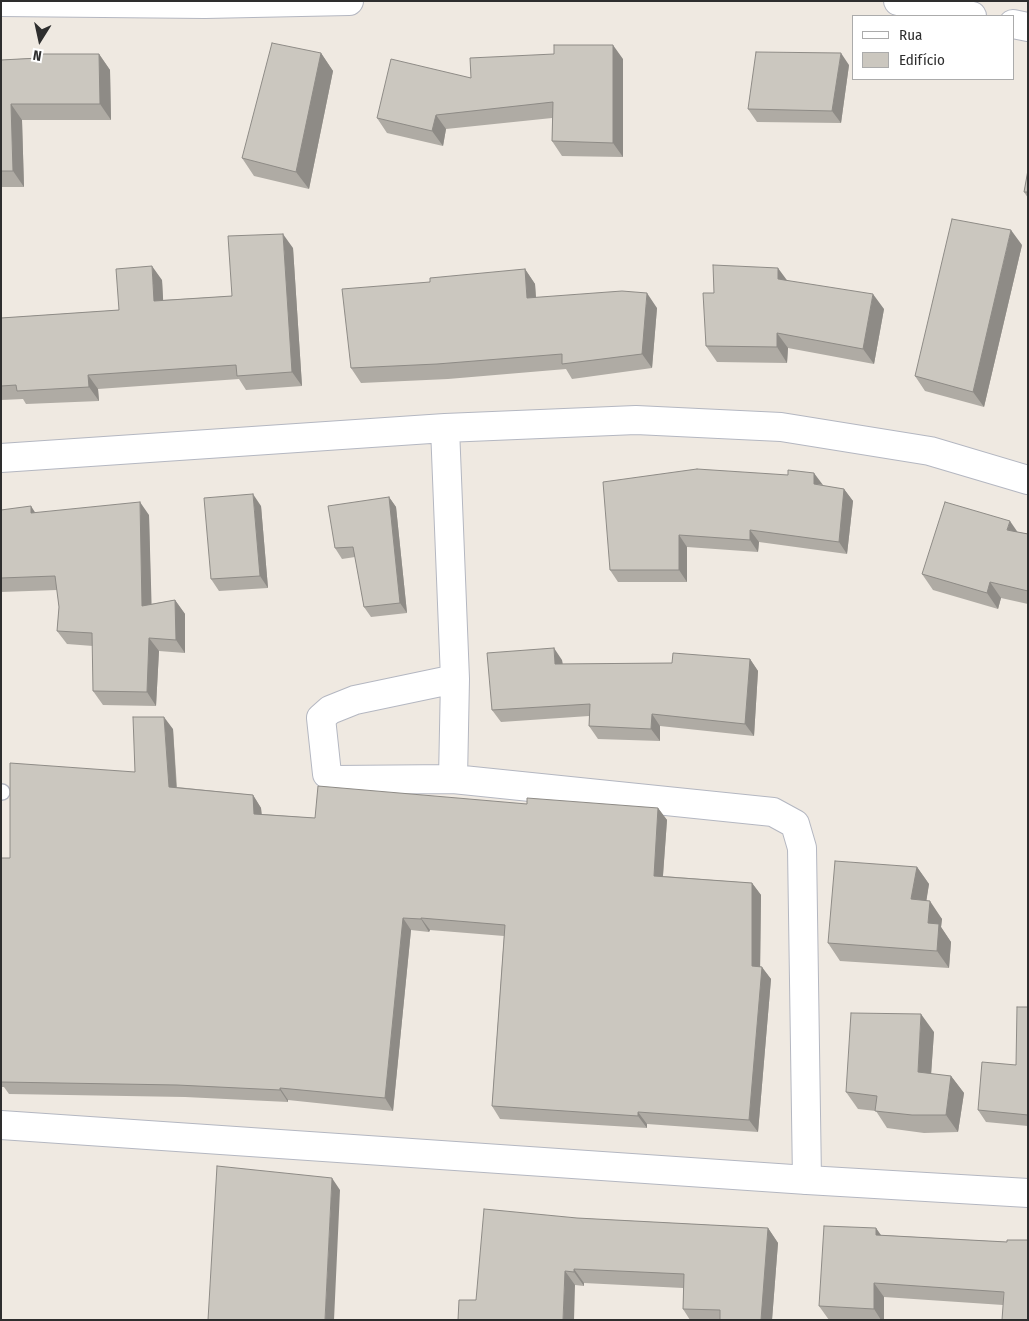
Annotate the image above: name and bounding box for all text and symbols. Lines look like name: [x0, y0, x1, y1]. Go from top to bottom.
north arrow: [15, 15, 65, 65]
legend: [852, 15, 1014, 80]
text: Rua: [899, 26, 922, 44]
text: N: [32, 46, 43, 64]
text: Edifício: [899, 51, 945, 69]

